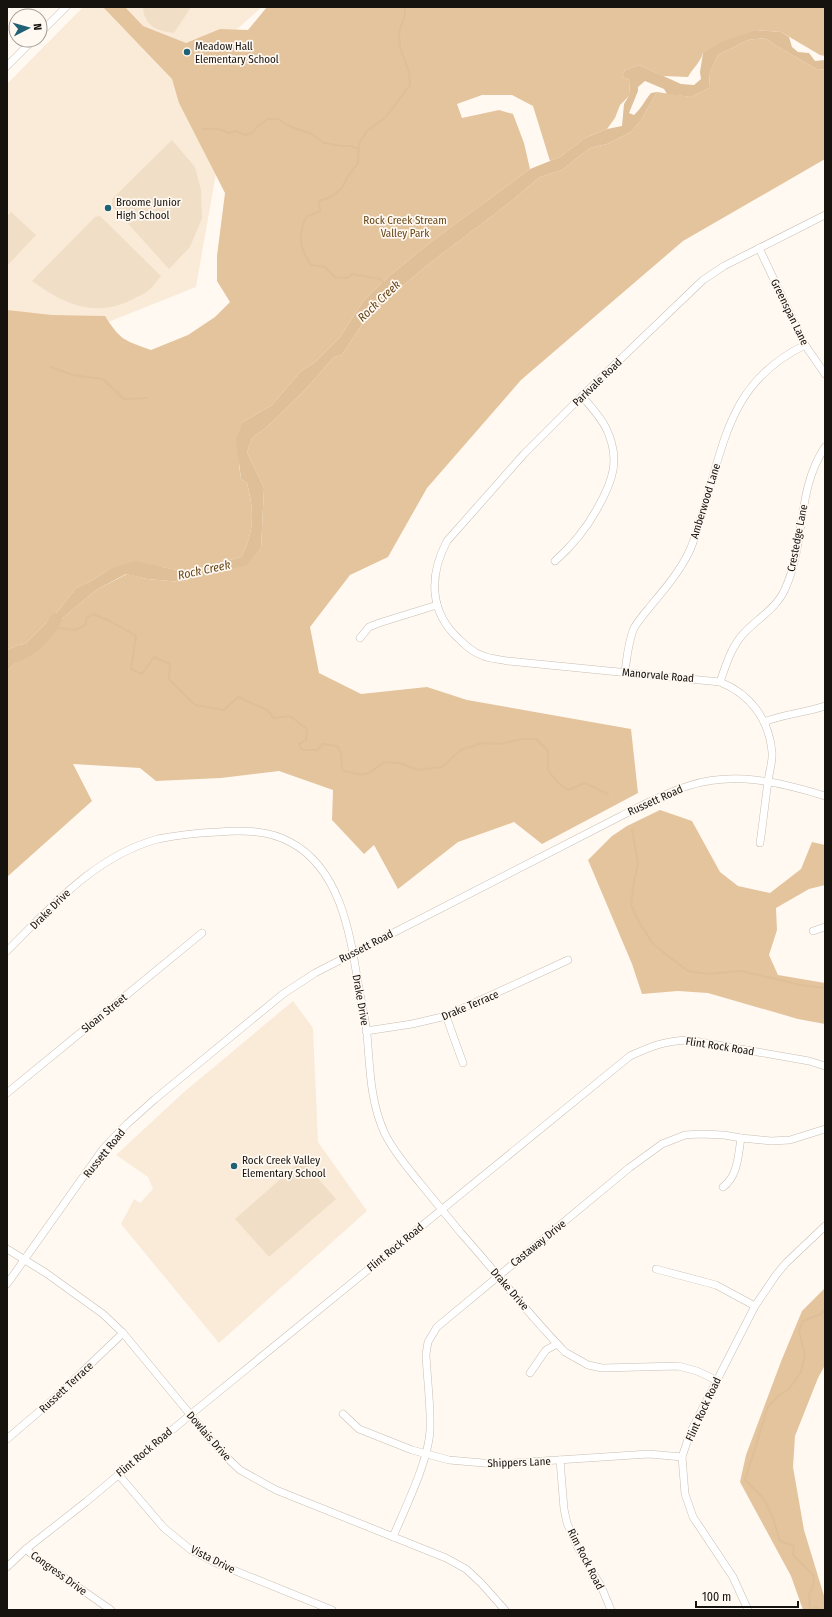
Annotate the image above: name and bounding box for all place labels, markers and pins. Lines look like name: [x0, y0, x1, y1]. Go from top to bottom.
place label: Meadow Hall Elementary School: [195, 40, 279, 66]
marker: Meadow Hall Elementary School: [182, 47, 192, 57]
place label: Broome Junior High School: [116, 196, 181, 222]
marker: Broome Junior High School: [103, 203, 113, 213]
place label: Rock Creek Valley Elementary School: [242, 1154, 326, 1180]
marker: Rock Creek Valley Elementary School: [229, 1161, 239, 1171]

